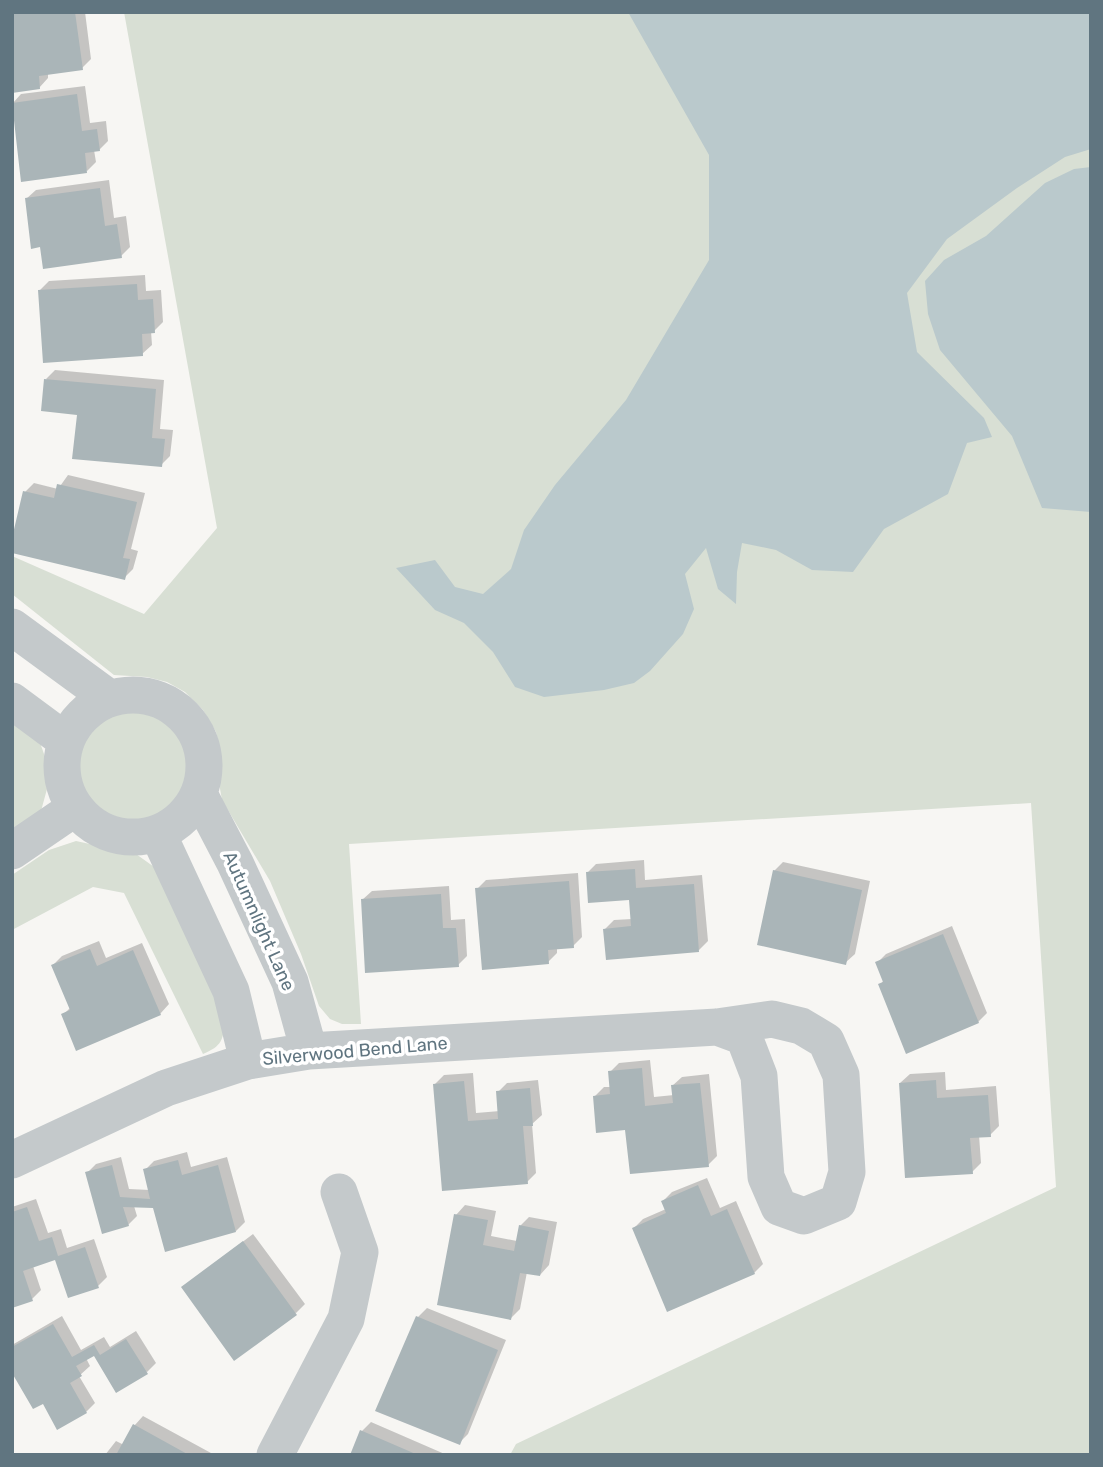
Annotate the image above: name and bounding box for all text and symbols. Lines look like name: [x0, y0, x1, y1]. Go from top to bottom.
street label: Autumnlight Lane: [218, 848, 300, 994]
street label: Silverwood Bend Lane: [262, 1032, 448, 1070]

